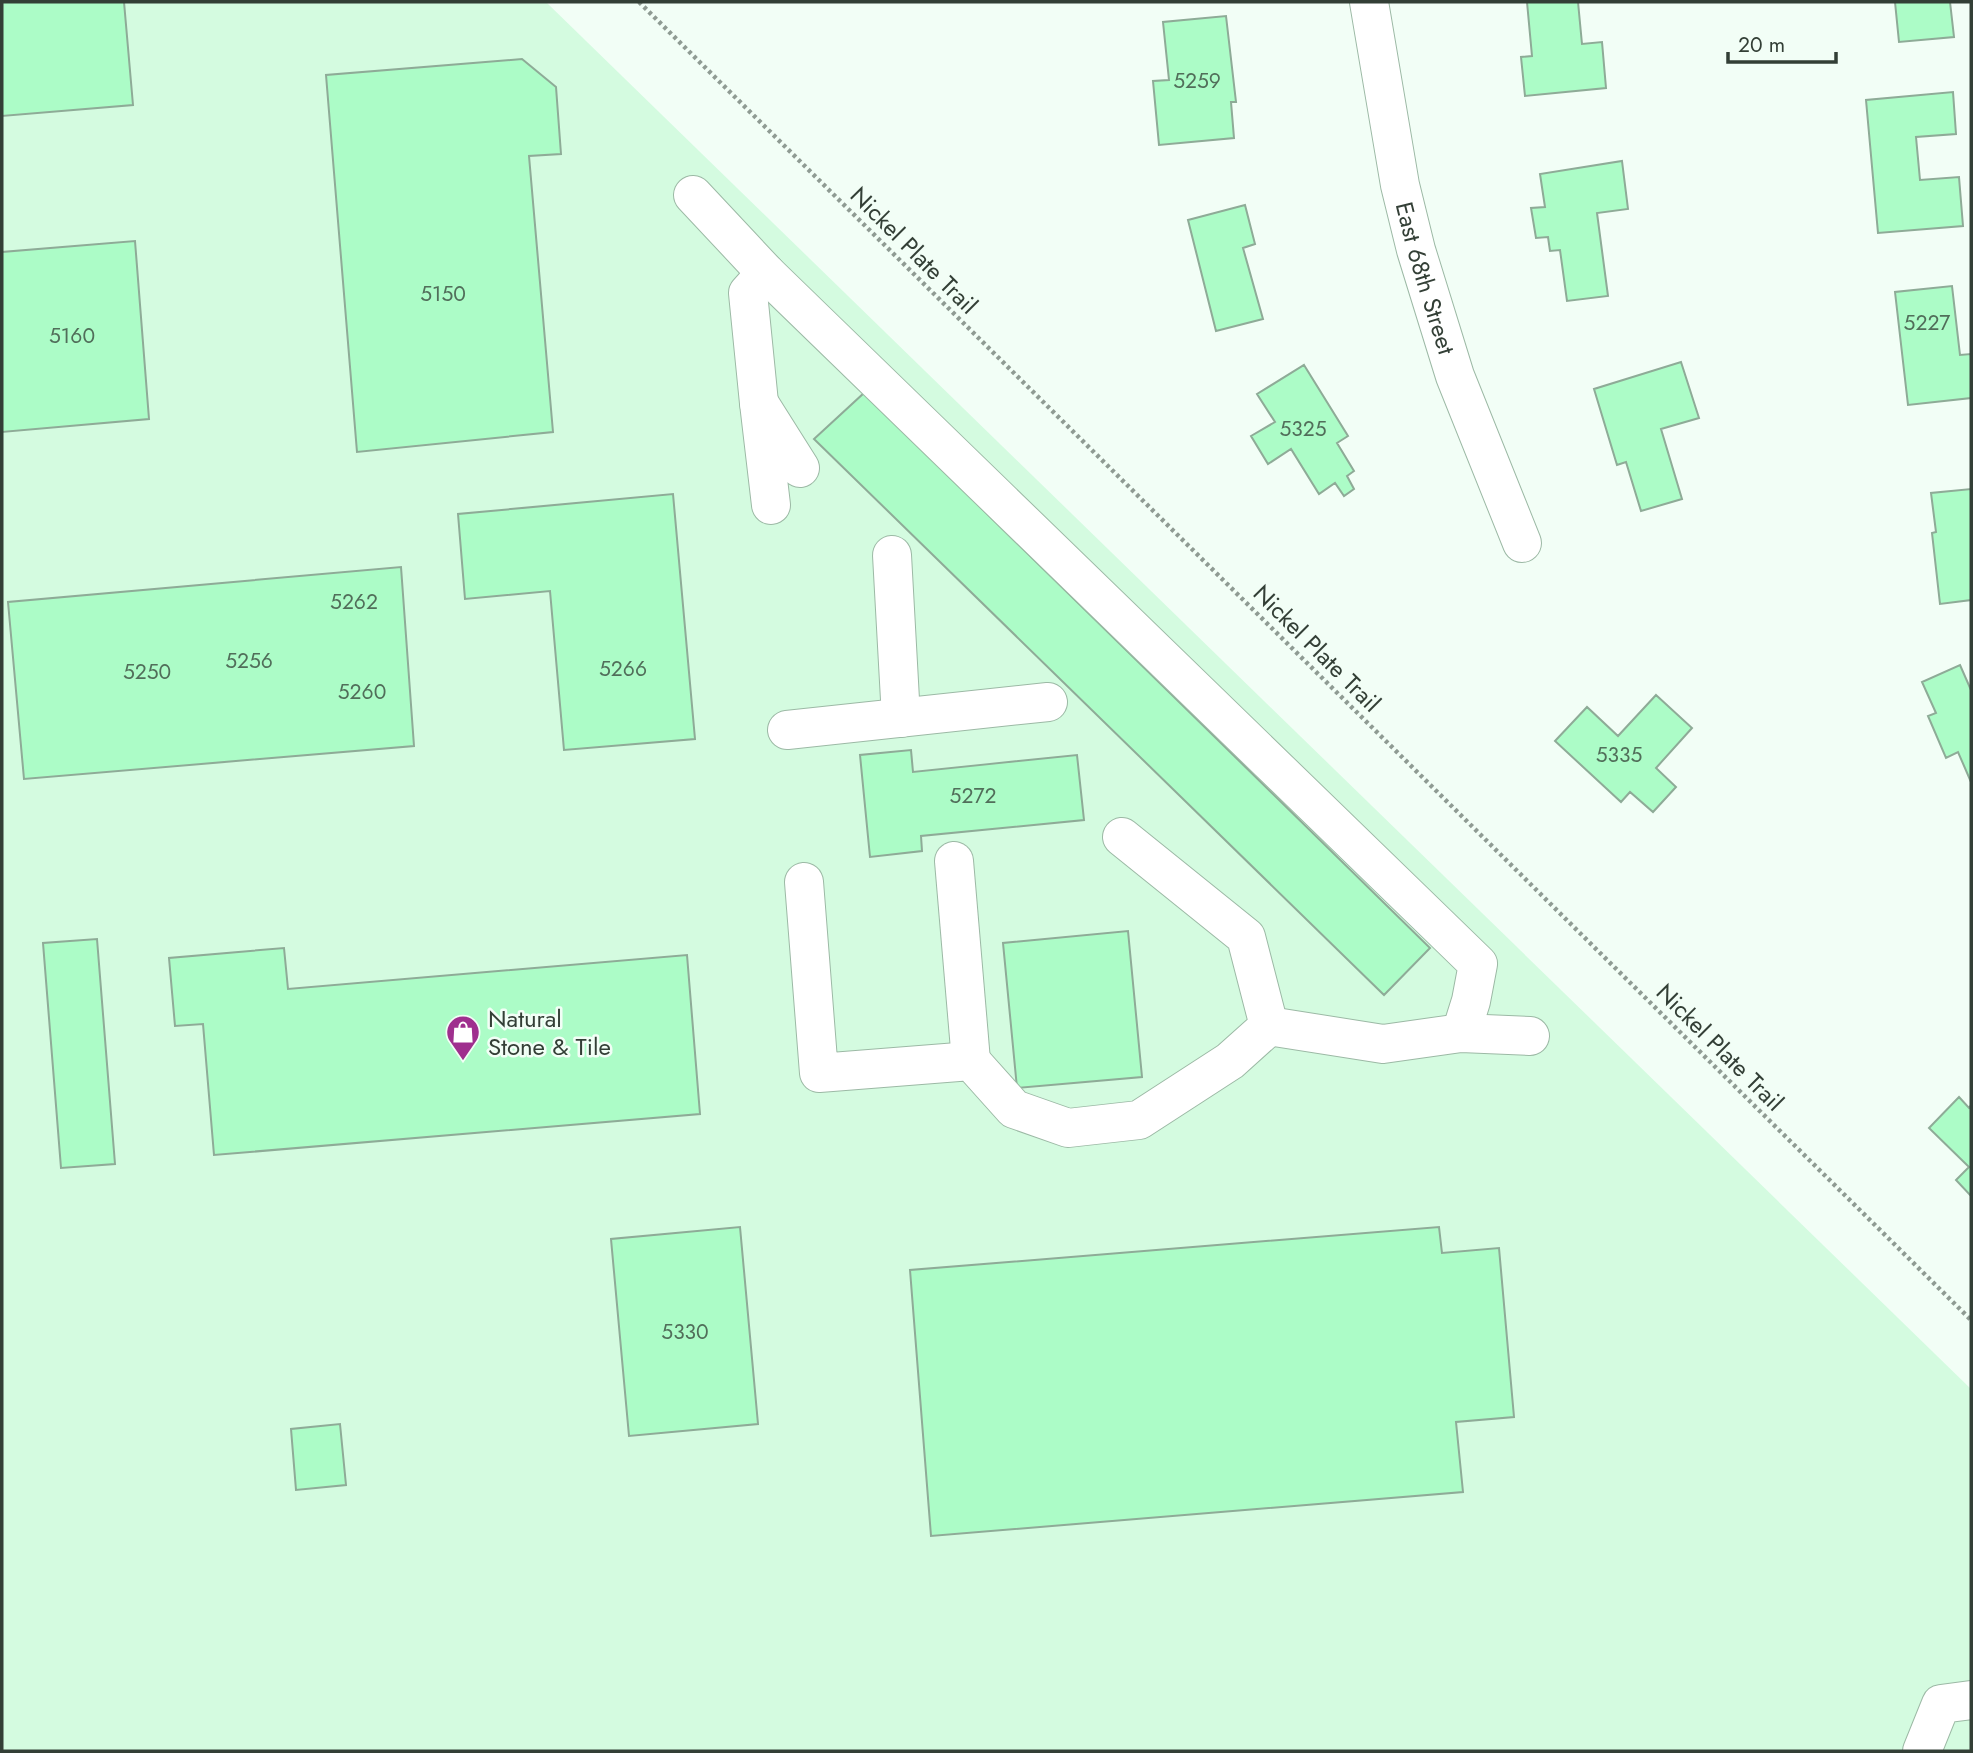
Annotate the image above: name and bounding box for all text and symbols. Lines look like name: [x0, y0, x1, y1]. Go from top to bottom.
scale bar: [1728, 21, 1836, 65]
text: 20 m: [1738, 30, 1785, 60]
house number: 5259: [1173, 66, 1221, 96]
street label: Nickel Plate Trail: [842, 178, 986, 322]
street label: East 68th Street: [1387, 198, 1465, 359]
house number: 5150: [420, 279, 466, 309]
house number: 5227: [1904, 308, 1950, 338]
house number: 5160: [49, 321, 95, 351]
house number: 5325: [1279, 414, 1327, 444]
street label: Nickel Plate Trail: [1245, 576, 1389, 720]
house number: 5262: [330, 587, 378, 617]
house number: 5256: [225, 646, 273, 676]
house number: 5266: [599, 654, 647, 684]
house number: 5250: [123, 657, 171, 687]
house number: 5260: [338, 677, 386, 707]
house number: 5335: [1596, 740, 1642, 770]
house number: 5272: [950, 781, 996, 811]
street label: Nickel Plate Trail: [1648, 975, 1792, 1119]
place label: Natural Stone & Tile: [488, 1001, 611, 1064]
shop icon: Natural Stone & Tile: [444, 1013, 482, 1062]
house number: 5330: [661, 1317, 709, 1347]

